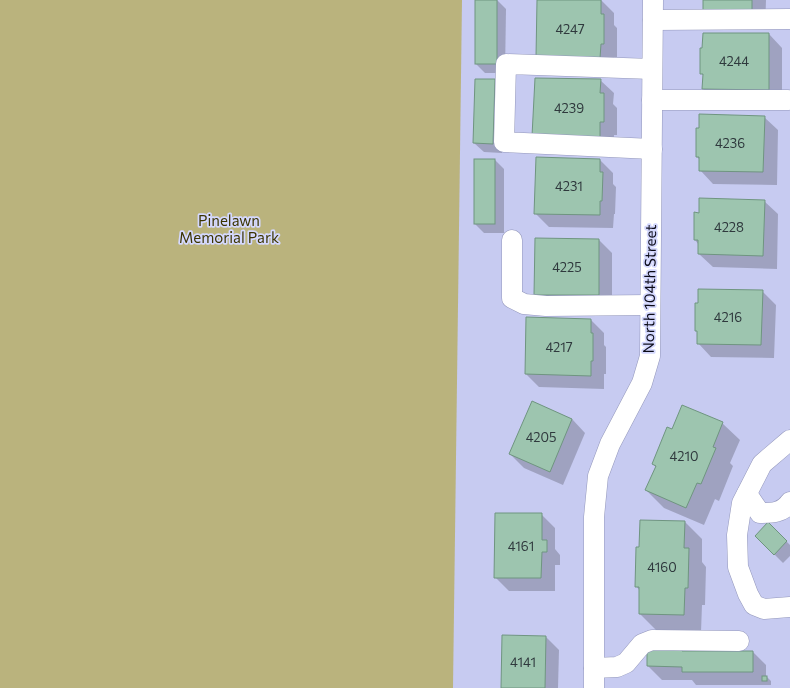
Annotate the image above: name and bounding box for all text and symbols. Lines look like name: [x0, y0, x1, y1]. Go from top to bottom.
house number: 4247: [556, 21, 585, 37]
house number: 4244: [719, 53, 749, 69]
house number: 4239: [554, 100, 584, 116]
house number: 4236: [715, 135, 745, 151]
house number: 4231: [555, 178, 583, 194]
park label: Pinelawn Memorial Park: [179, 211, 279, 246]
house number: 4228: [714, 219, 744, 235]
street label: North 104th Street: [639, 224, 659, 354]
house number: 4225: [552, 259, 582, 275]
house number: 4216: [714, 309, 742, 325]
house number: 4217: [545, 339, 573, 355]
house number: 4205: [526, 429, 556, 445]
house number: 4210: [670, 448, 698, 464]
house number: 4161: [508, 538, 534, 554]
house number: 4160: [647, 559, 677, 575]
house number: 4141: [510, 654, 536, 670]

